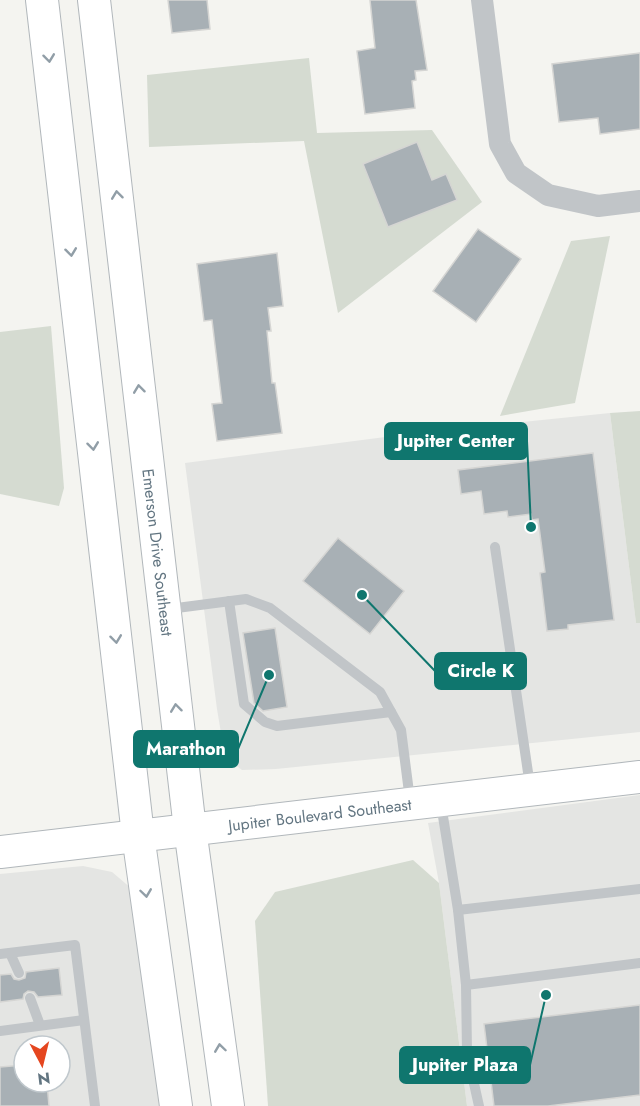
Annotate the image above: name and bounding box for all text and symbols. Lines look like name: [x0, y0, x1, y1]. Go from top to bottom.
one-way arrow: [42, 54, 54, 63]
one-way arrow: [111, 191, 124, 200]
one-way arrow: [64, 247, 77, 256]
one-way arrow: [134, 385, 146, 394]
callout: Jupiter Center: [385, 423, 527, 459]
text: Jupiter Center: [394, 428, 516, 454]
one-way arrow: [87, 441, 99, 450]
street label: Emerson Drive Southeast: [137, 467, 179, 637]
one-way arrow: [109, 635, 122, 644]
callout: Circle K: [435, 653, 526, 689]
text: Circle K: [448, 658, 515, 684]
one-way arrow: [170, 703, 183, 713]
callout: Marathon: [134, 731, 238, 767]
text: Marathon: [146, 736, 226, 762]
street label: Jupiter Boulevard Southeast: [225, 792, 413, 837]
one-way arrow: [140, 888, 152, 898]
north arrow: [12, 1034, 72, 1094]
one-way arrow: [215, 1043, 227, 1053]
callout: Jupiter Plaza: [400, 1047, 530, 1083]
text: Jupiter Plaza: [409, 1052, 518, 1078]
text: N: [36, 1066, 51, 1091]

